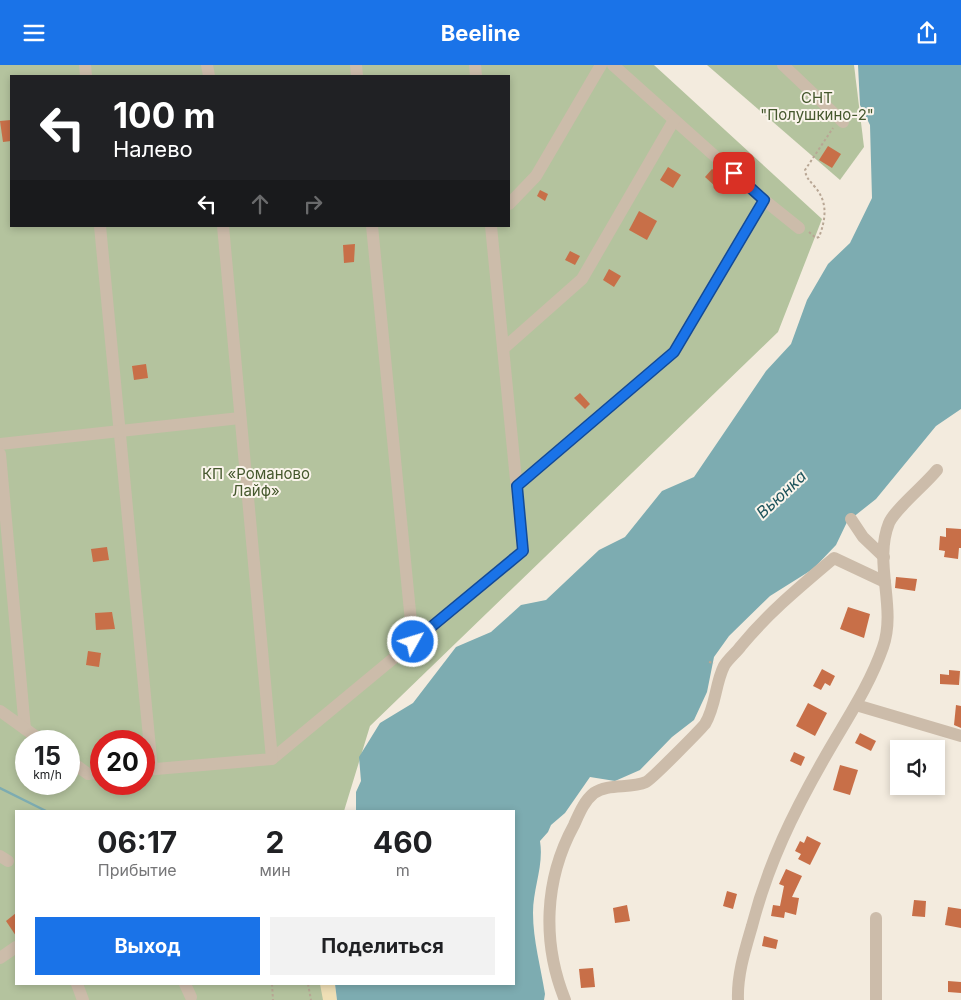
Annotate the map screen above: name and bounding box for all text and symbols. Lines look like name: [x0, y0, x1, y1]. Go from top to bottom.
icon: menu: [20, 19, 48, 47]
icon: share: [913, 19, 941, 47]
text: Beeline: [441, 20, 520, 46]
park label: СНТ "Полушкино-2": [760, 88, 874, 124]
text: 100 m: [113, 94, 216, 136]
icon: left: [30, 95, 95, 160]
text: Налево: [113, 136, 193, 162]
pin: [713, 152, 755, 194]
icon: arrive: [720, 159, 748, 187]
icon: left: [193, 190, 221, 218]
icon: ahead: [246, 190, 274, 218]
icon: right: [299, 190, 327, 218]
park label: КП «Романово Лайф»: [202, 464, 310, 500]
water label: Вьюнка: [752, 466, 810, 522]
position arrow: [386, 615, 438, 667]
speed limit sign: 20: [90, 730, 155, 795]
map controls: [890, 740, 945, 795]
button: sound: [890, 740, 945, 795]
text: 15: [34, 741, 61, 771]
text: km/h: [33, 767, 62, 782]
text: 06:17: [97, 824, 177, 860]
text: 2: [266, 824, 285, 860]
text: 460: [373, 824, 433, 860]
text: Прибытие: [98, 860, 177, 880]
text: мин: [259, 860, 291, 880]
text: m: [396, 860, 410, 880]
button: Выход: [35, 917, 260, 975]
button: Поделиться: [270, 917, 495, 975]

